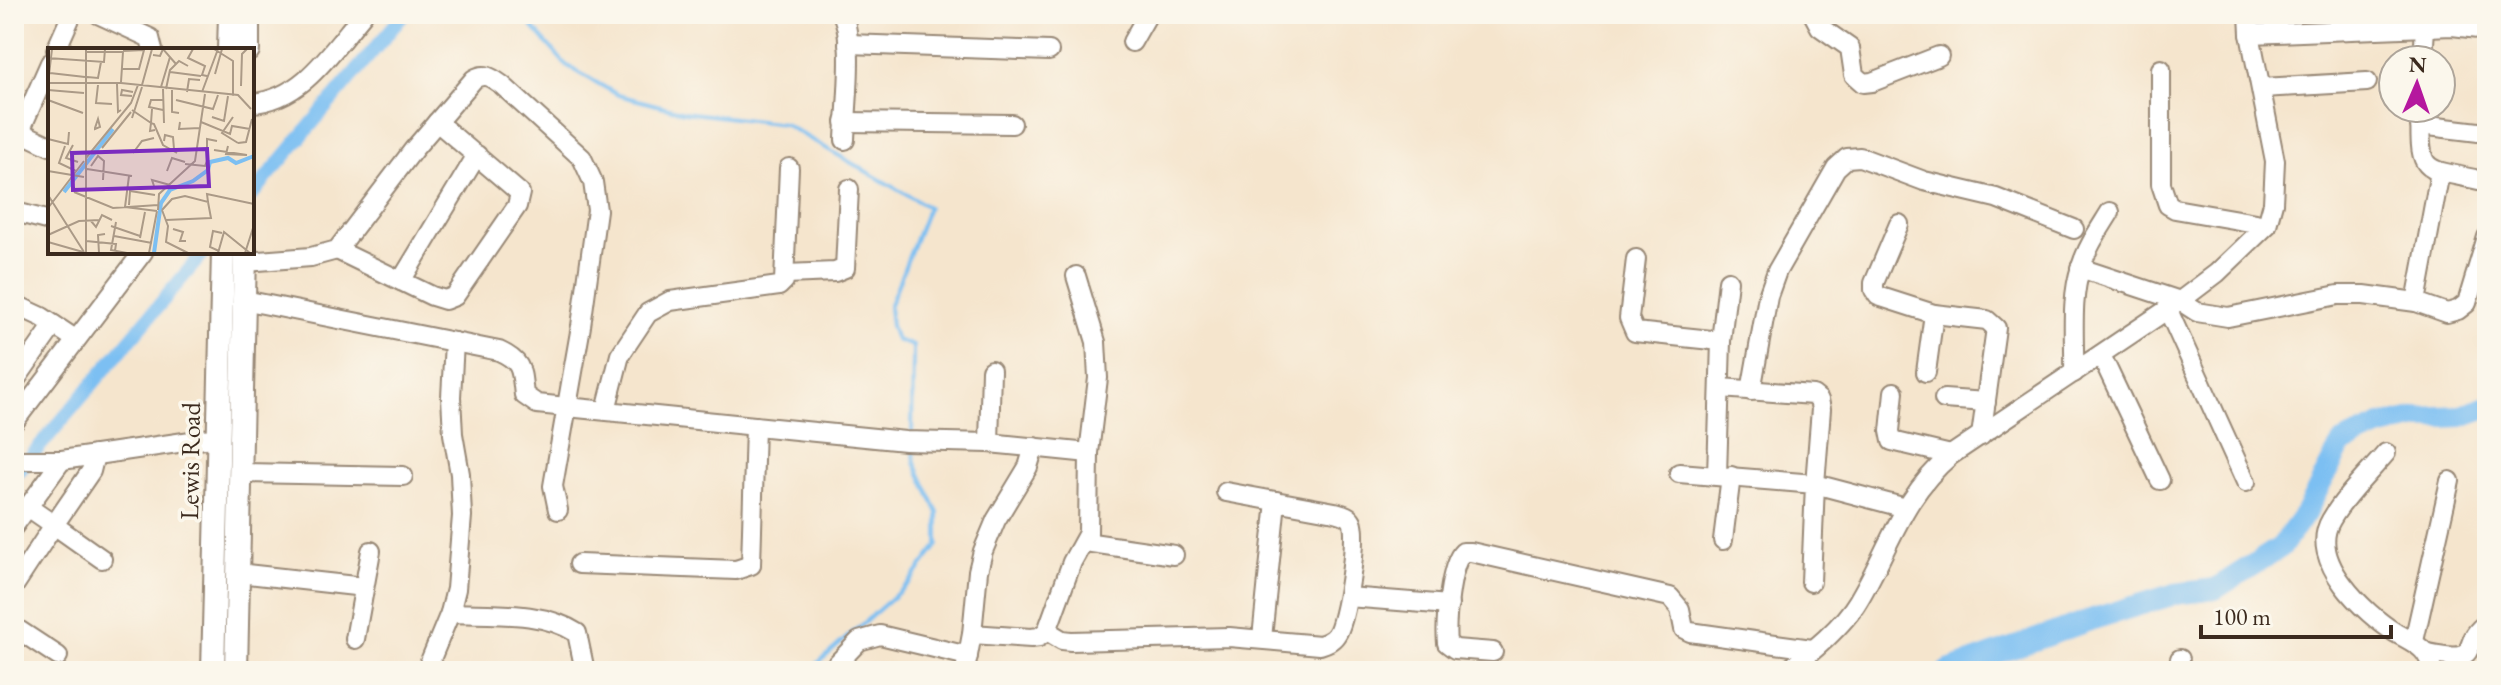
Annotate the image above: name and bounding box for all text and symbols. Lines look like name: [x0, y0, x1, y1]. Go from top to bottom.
north arrow: [2377, 44, 2457, 124]
inset map: [48, 48, 254, 254]
text: N: [2408, 50, 2427, 79]
street label: Lewis Road: [172, 401, 208, 520]
scale bar: [2201, 589, 2391, 639]
text: 100 m: [2213, 601, 2271, 632]

